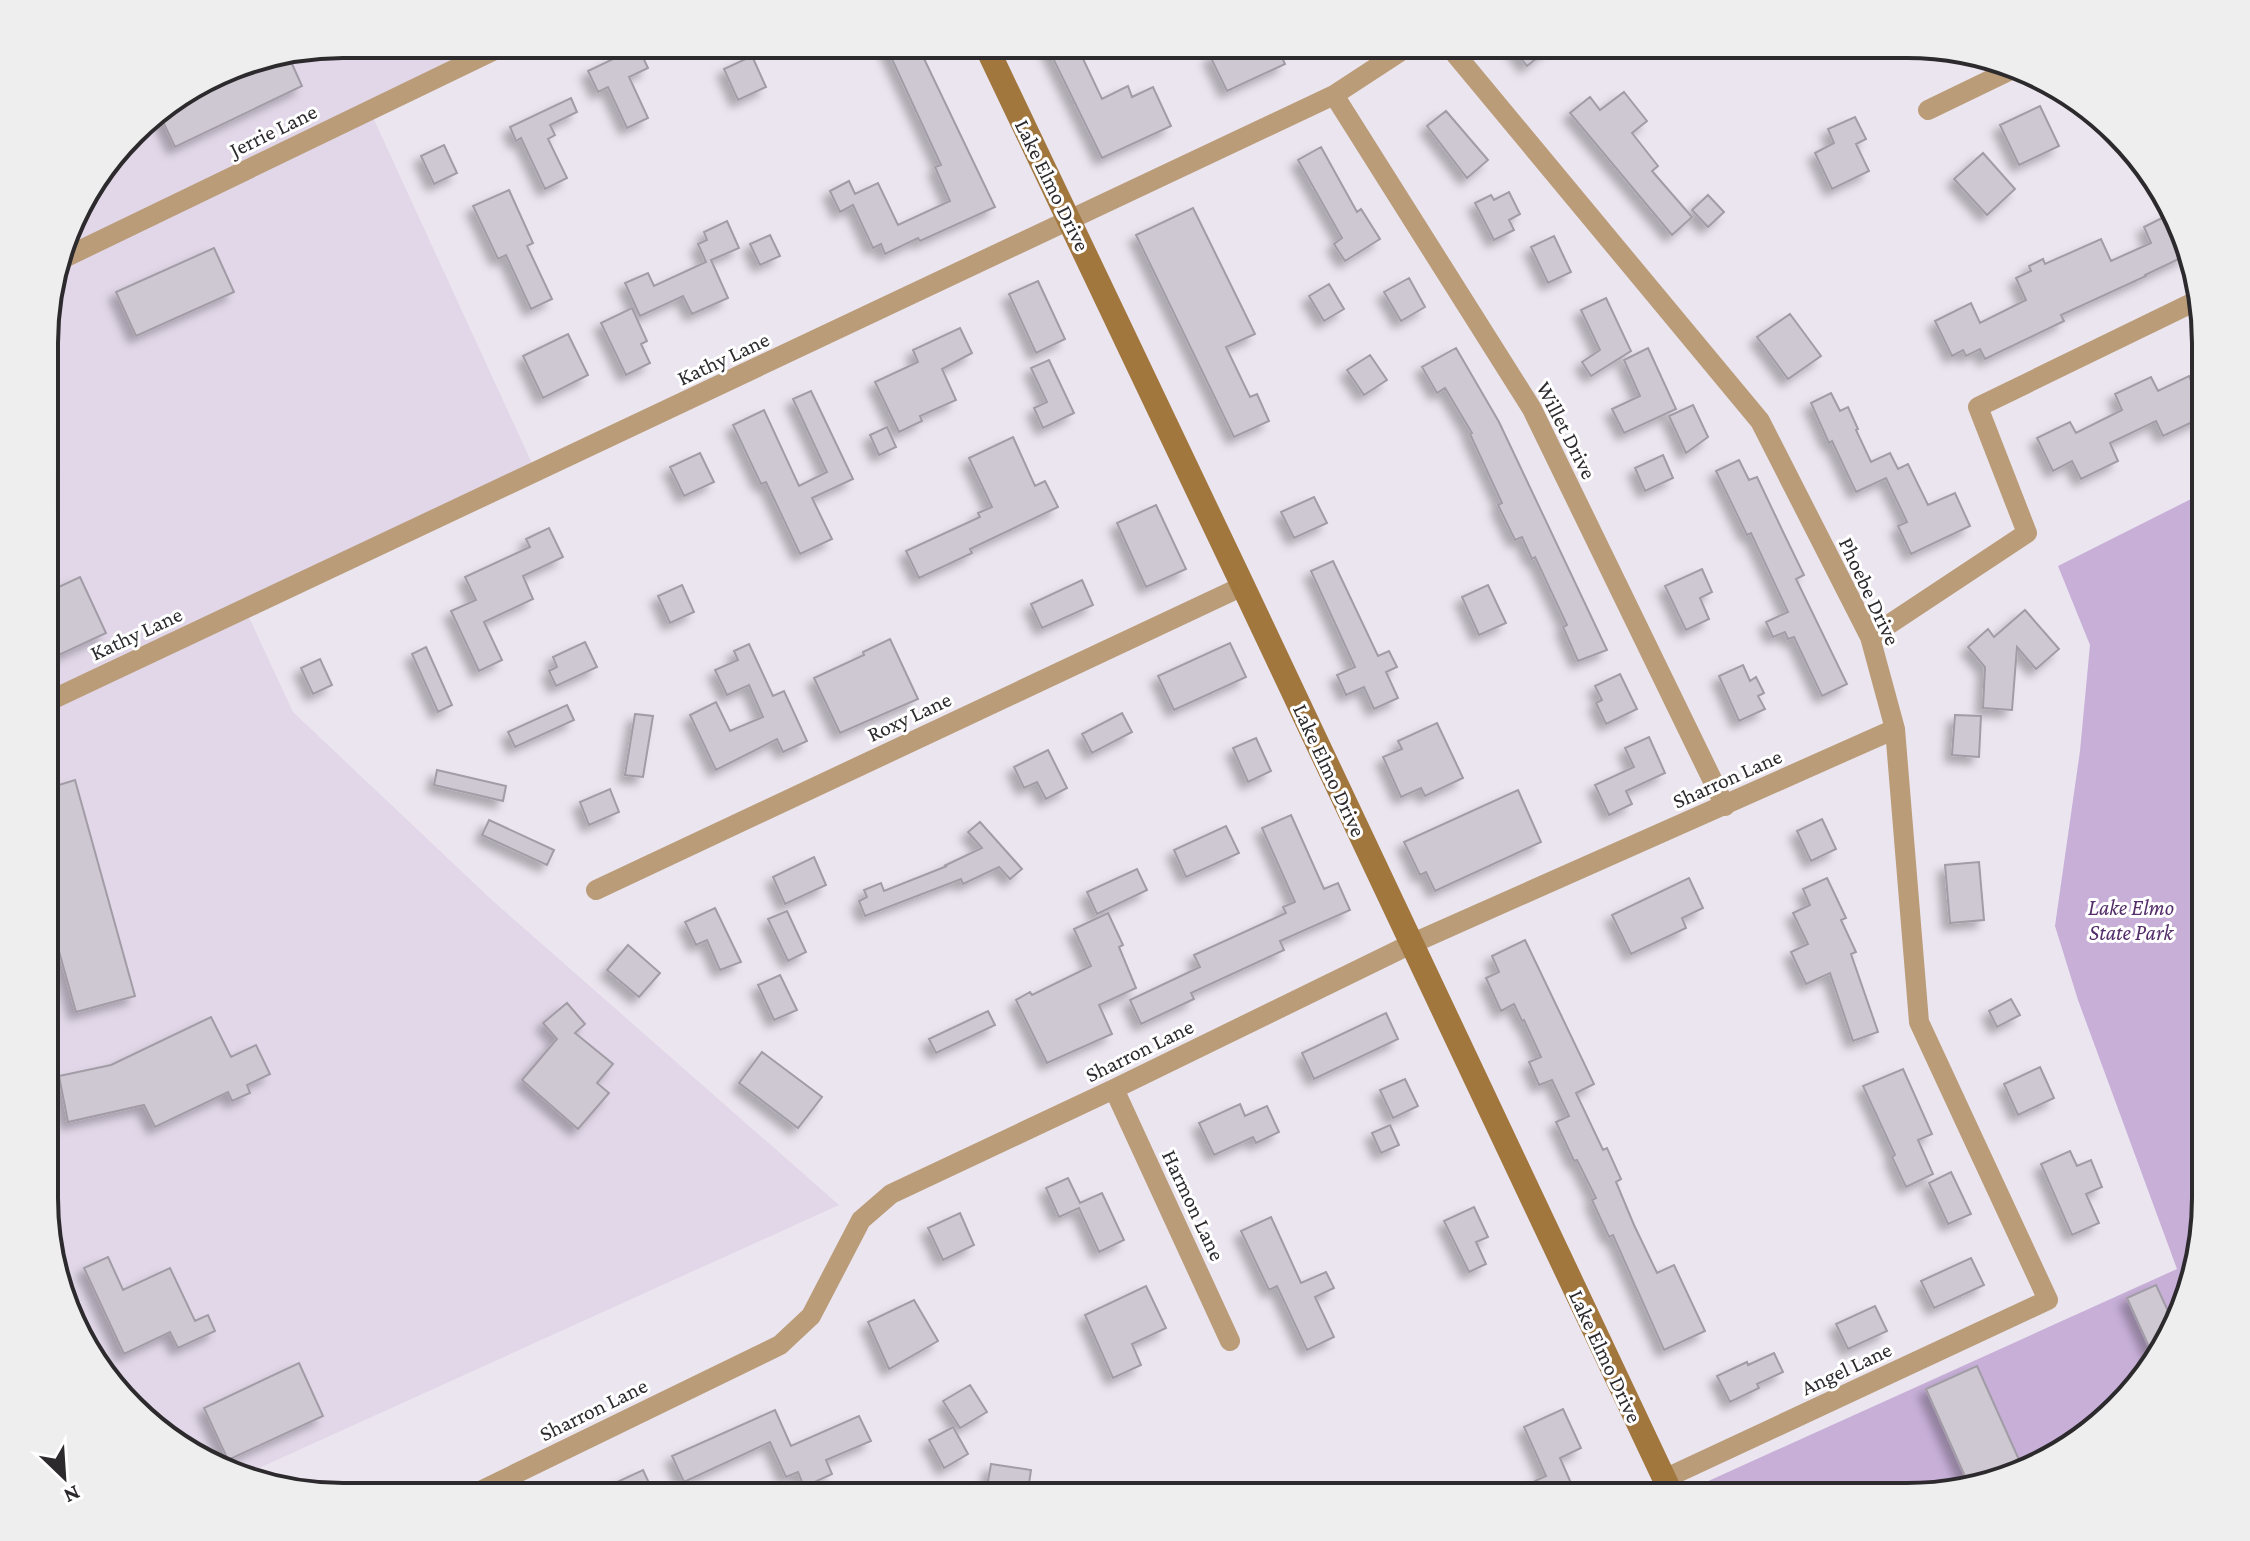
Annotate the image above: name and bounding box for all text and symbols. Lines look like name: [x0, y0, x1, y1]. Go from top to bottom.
street label: Jerrie Lane: [224, 99, 321, 163]
street label: Lake Elmo Drive: [1010, 115, 1095, 255]
street label: Kathy Lane: [673, 326, 773, 391]
street label: Willet Drive: [1531, 377, 1602, 483]
street label: Phoebe Drive: [1834, 533, 1905, 649]
street label: Kathy Lane: [86, 601, 186, 666]
street label: Roxy Lane: [863, 686, 955, 747]
street label: Lake Elmo Drive: [1288, 700, 1371, 841]
street label: Sharron Lane: [1669, 743, 1786, 814]
park label: Lake Elmo State Park: [2088, 895, 2174, 945]
street label: Sharron Lane: [1081, 1014, 1197, 1087]
street label: Harmon Lane: [1157, 1146, 1230, 1265]
street label: Lake Elmo Drive: [1564, 1286, 1647, 1427]
street label: Angel Lane: [1797, 1337, 1895, 1400]
street label: Sharron Lane: [535, 1373, 651, 1446]
north arrow: [24, 1437, 104, 1517]
text: N: [60, 1480, 84, 1509]

